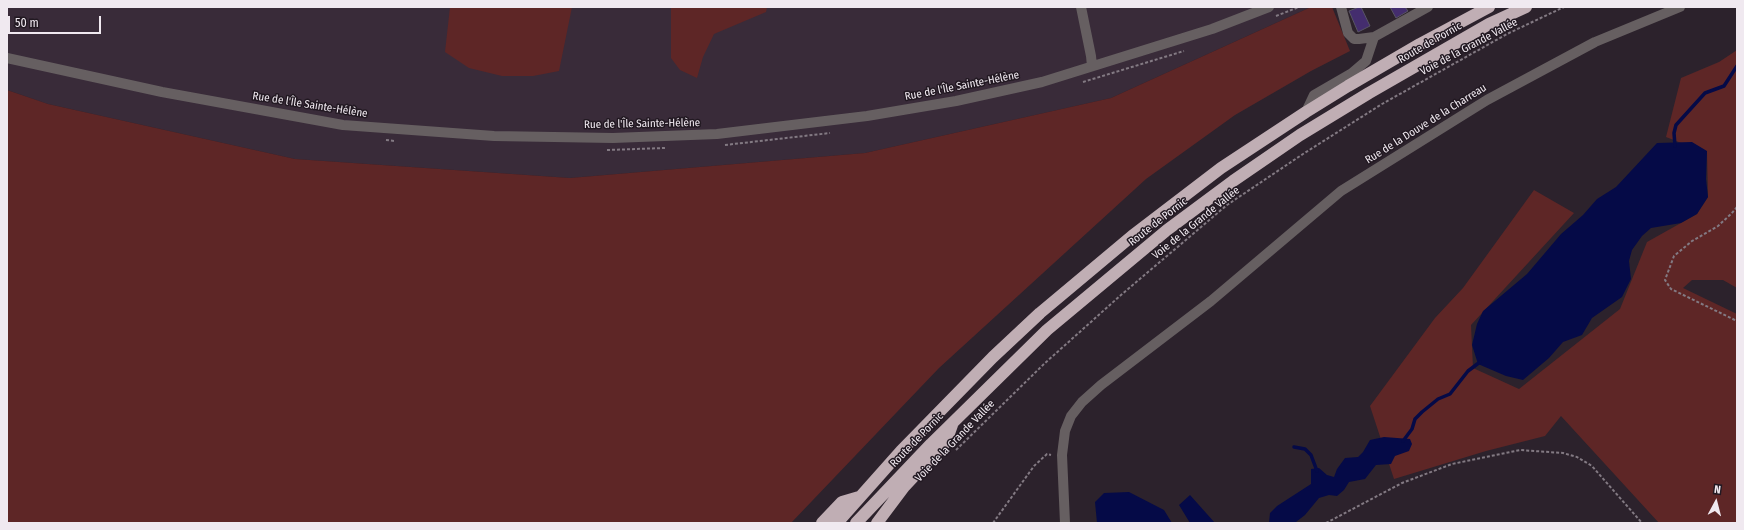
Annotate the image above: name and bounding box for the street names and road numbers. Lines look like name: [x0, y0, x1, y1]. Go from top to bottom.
street label: Voie de la Grande Vallée: [1418, 16, 1520, 78]
street label: Route de Pornic: [1396, 20, 1464, 66]
street label: Rue de l'Île Sainte-Hélène: [904, 68, 1020, 104]
street label: Rue de la Douve de la Charreau: [1363, 81, 1489, 167]
street label: Rue de l'Île Sainte-Hélène: [252, 89, 368, 121]
street label: Rue de l'Île Sainte-Hélène: [584, 116, 700, 132]
street label: Voie de la Grande Vallée: [1150, 184, 1242, 262]
street label: Route de Pornic: [1126, 195, 1190, 249]
street label: Voie de la Grande Vallée: [913, 397, 997, 485]
street label: Route de Pornic: [888, 410, 946, 470]

